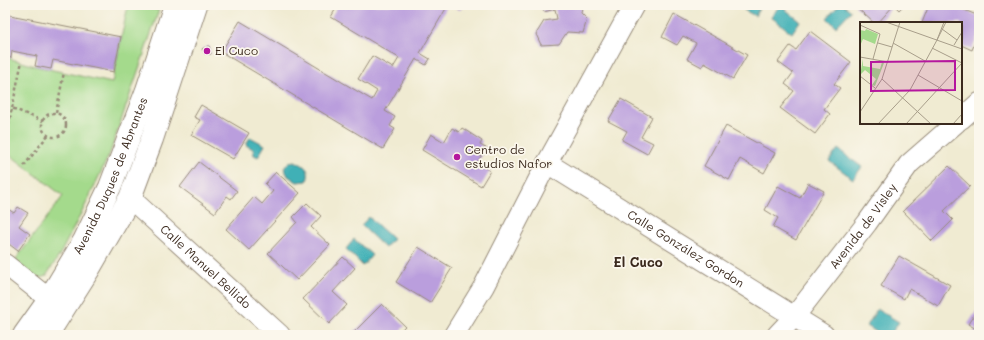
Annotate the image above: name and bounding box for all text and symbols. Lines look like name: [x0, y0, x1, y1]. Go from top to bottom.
inset map: [860, 22, 962, 124]
place label: El Cuco: [215, 42, 258, 58]
marker: El Cuco: [202, 46, 212, 56]
street label: Avenida Duques de Abrantes: [69, 94, 151, 257]
place label: Centro de estudios Nafor: [465, 141, 552, 171]
marker: Centro de estudios Nafor: [452, 152, 462, 162]
street label: Avenida de Visley: [825, 180, 900, 272]
street label: Calle González Gordon: [625, 206, 747, 290]
street label: Calle Manuel Bellido: [157, 221, 255, 312]
district label: El Cuco: [613, 253, 663, 270]

